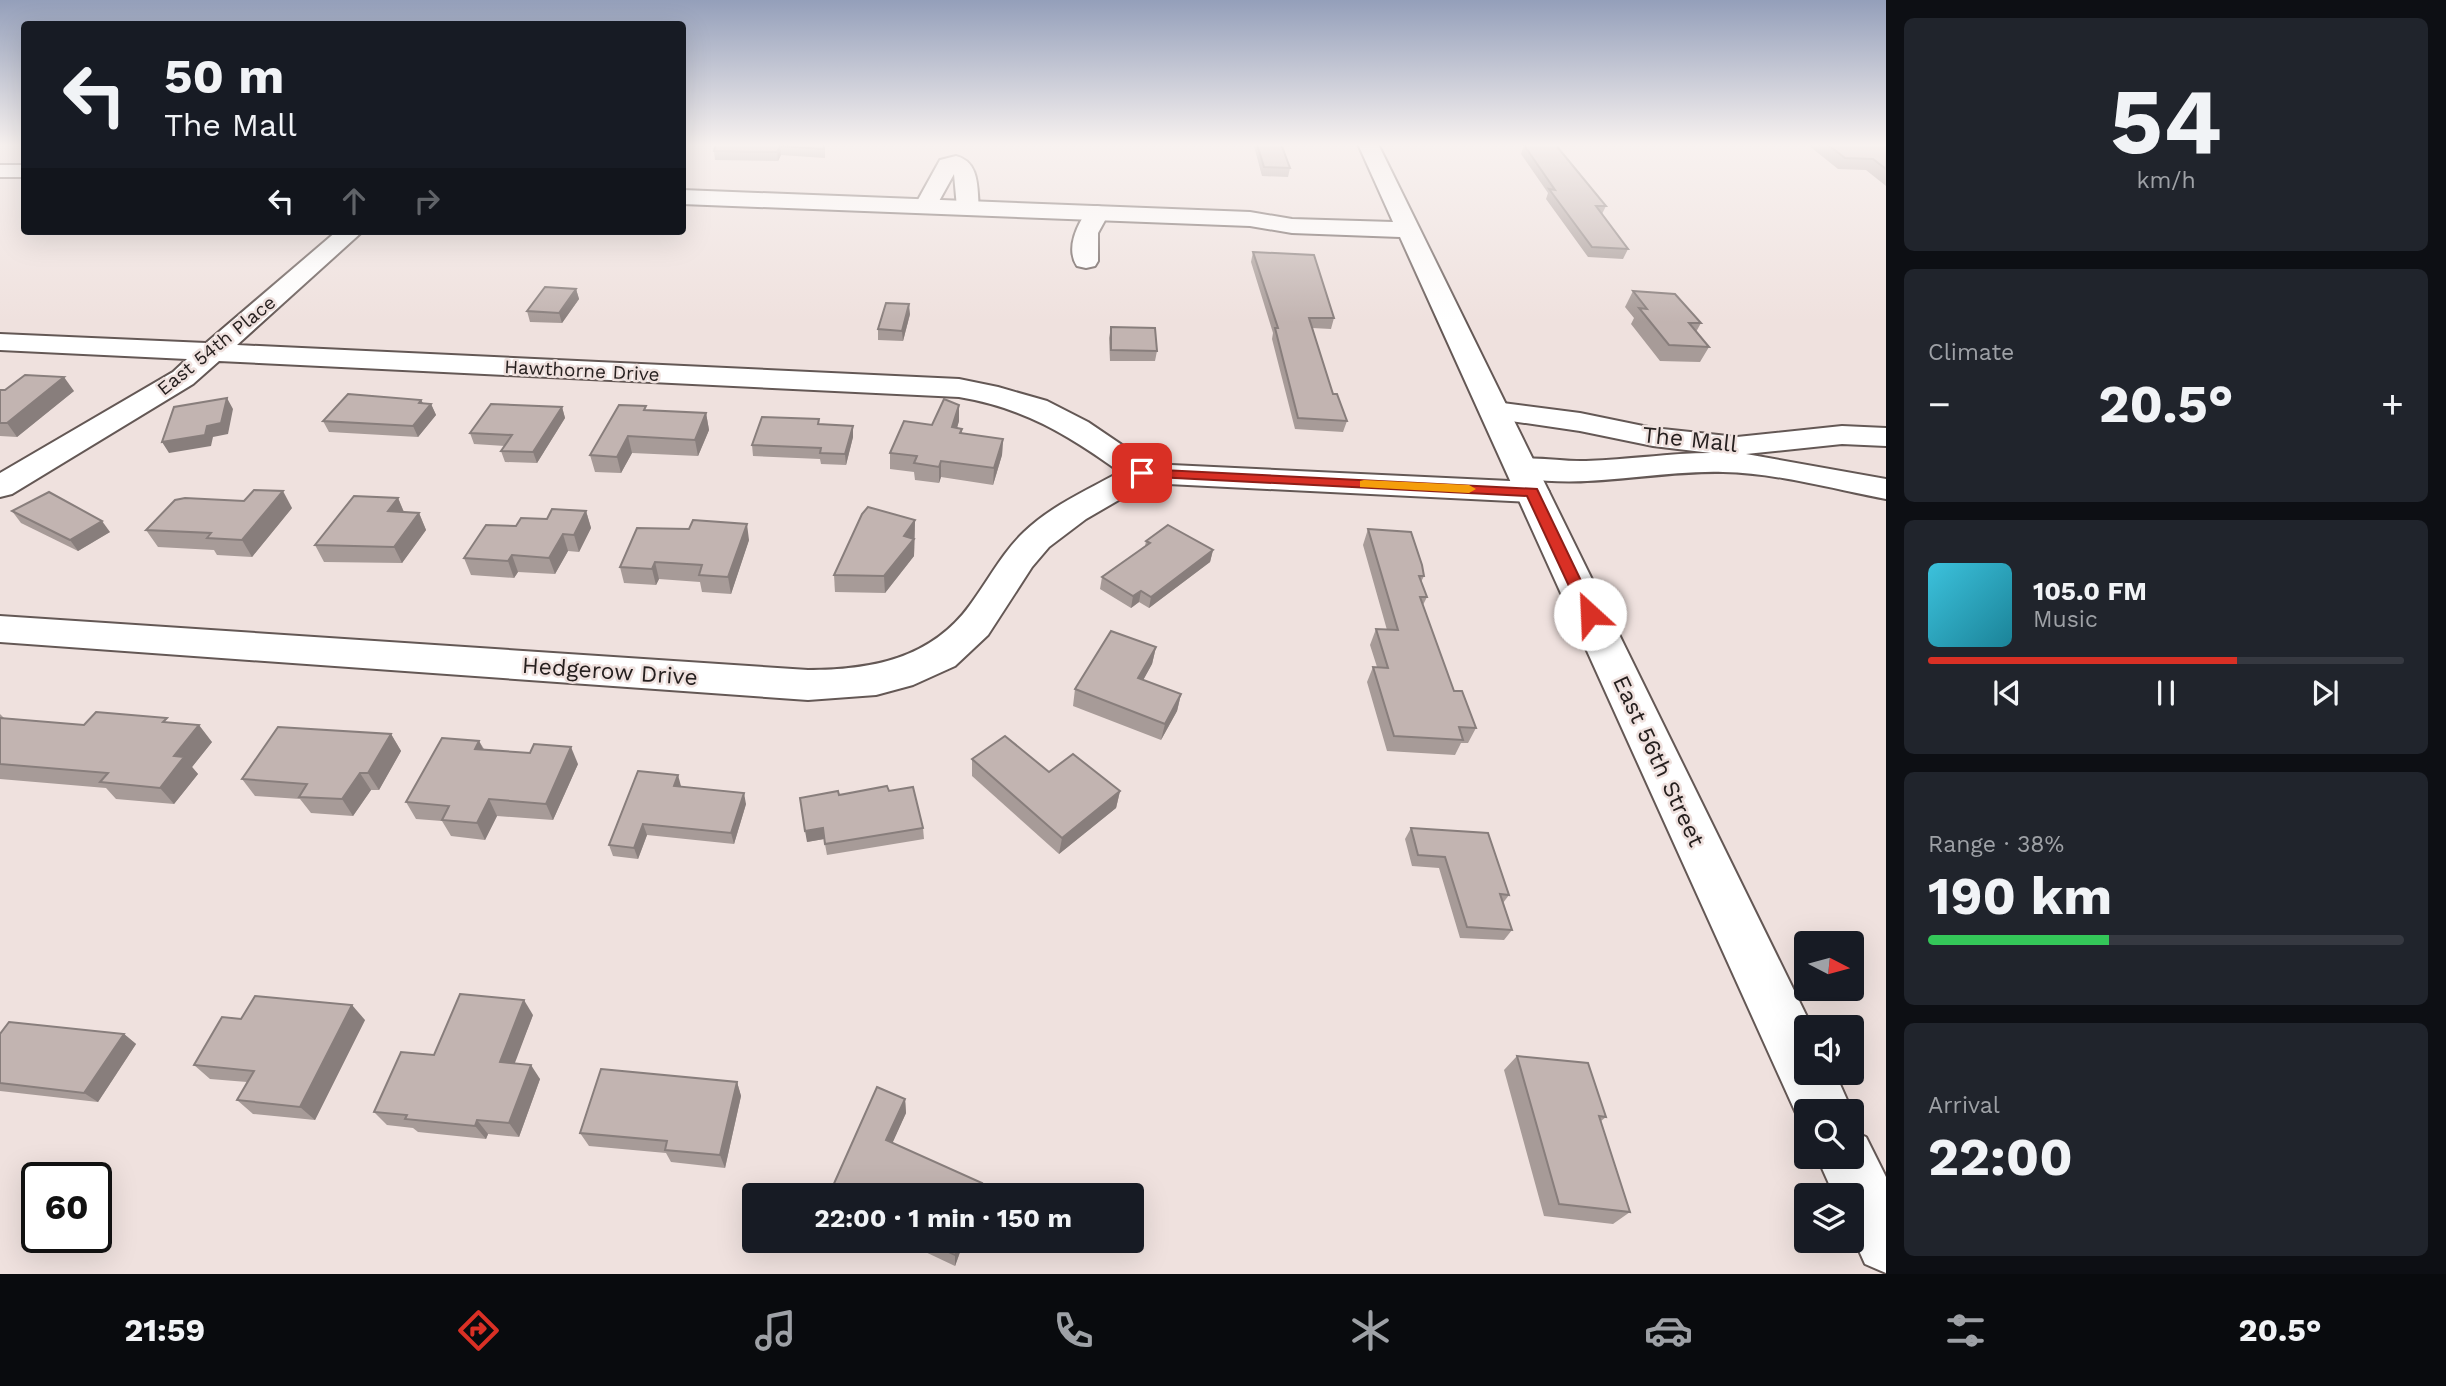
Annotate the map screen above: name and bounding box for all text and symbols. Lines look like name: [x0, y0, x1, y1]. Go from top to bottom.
text: 50 m: [164, 47, 284, 105]
icon: left: [49, 49, 140, 140]
text: 54: [2110, 68, 2222, 175]
text: The Mall: [164, 106, 297, 144]
text: km/h: [2136, 167, 2196, 194]
icon: left: [262, 182, 300, 220]
icon: ahead: [335, 182, 373, 220]
icon: right: [408, 182, 446, 220]
street label: East 54th Place: [152, 291, 280, 400]
text: Climate: [1928, 339, 2014, 366]
street label: Hawthorne Drive: [504, 355, 660, 386]
text: 20.5°: [2098, 374, 2234, 435]
text: −: [1928, 382, 1951, 426]
text: +: [2381, 382, 2404, 426]
street label: The Mall: [1641, 421, 1739, 458]
pin: [1112, 443, 1172, 503]
icon: arrive: [1123, 454, 1161, 492]
text: 105.0 FM: [2033, 576, 2147, 606]
position arrow: [1553, 577, 1627, 651]
text: Music: [2033, 606, 2098, 633]
street label: Hedgerow Drive: [521, 652, 699, 691]
street label: East 56th Street: [1607, 671, 1710, 851]
icon: previous: [1988, 674, 2026, 712]
icon: pause: [2147, 674, 2185, 712]
icon: next: [2306, 674, 2344, 712]
text: Range · 38%: [1928, 831, 2064, 858]
text: 190 km: [1928, 866, 2112, 927]
north arrow: [1794, 931, 1864, 1001]
map controls: [1794, 931, 1864, 1253]
button: sound: [1794, 1015, 1864, 1085]
text: Arrival: [1928, 1092, 2000, 1119]
button: search: [1794, 1099, 1864, 1169]
text: 22:00: [1928, 1127, 2073, 1188]
speed limit sign: 60: [21, 1162, 112, 1253]
button: layers: [1794, 1183, 1864, 1253]
text: 22:00 · 1 min · 150 m: [814, 1203, 1072, 1233]
icon: directions: [454, 1306, 503, 1355]
icon: music: [751, 1306, 800, 1355]
icon: phone: [1049, 1306, 1098, 1355]
icon: climate: [1346, 1306, 1395, 1355]
icon: car: [1644, 1306, 1693, 1355]
icon: filters: [1941, 1306, 1990, 1355]
text: 21:59: [124, 1311, 205, 1349]
text: 20.5°: [2239, 1311, 2322, 1349]

